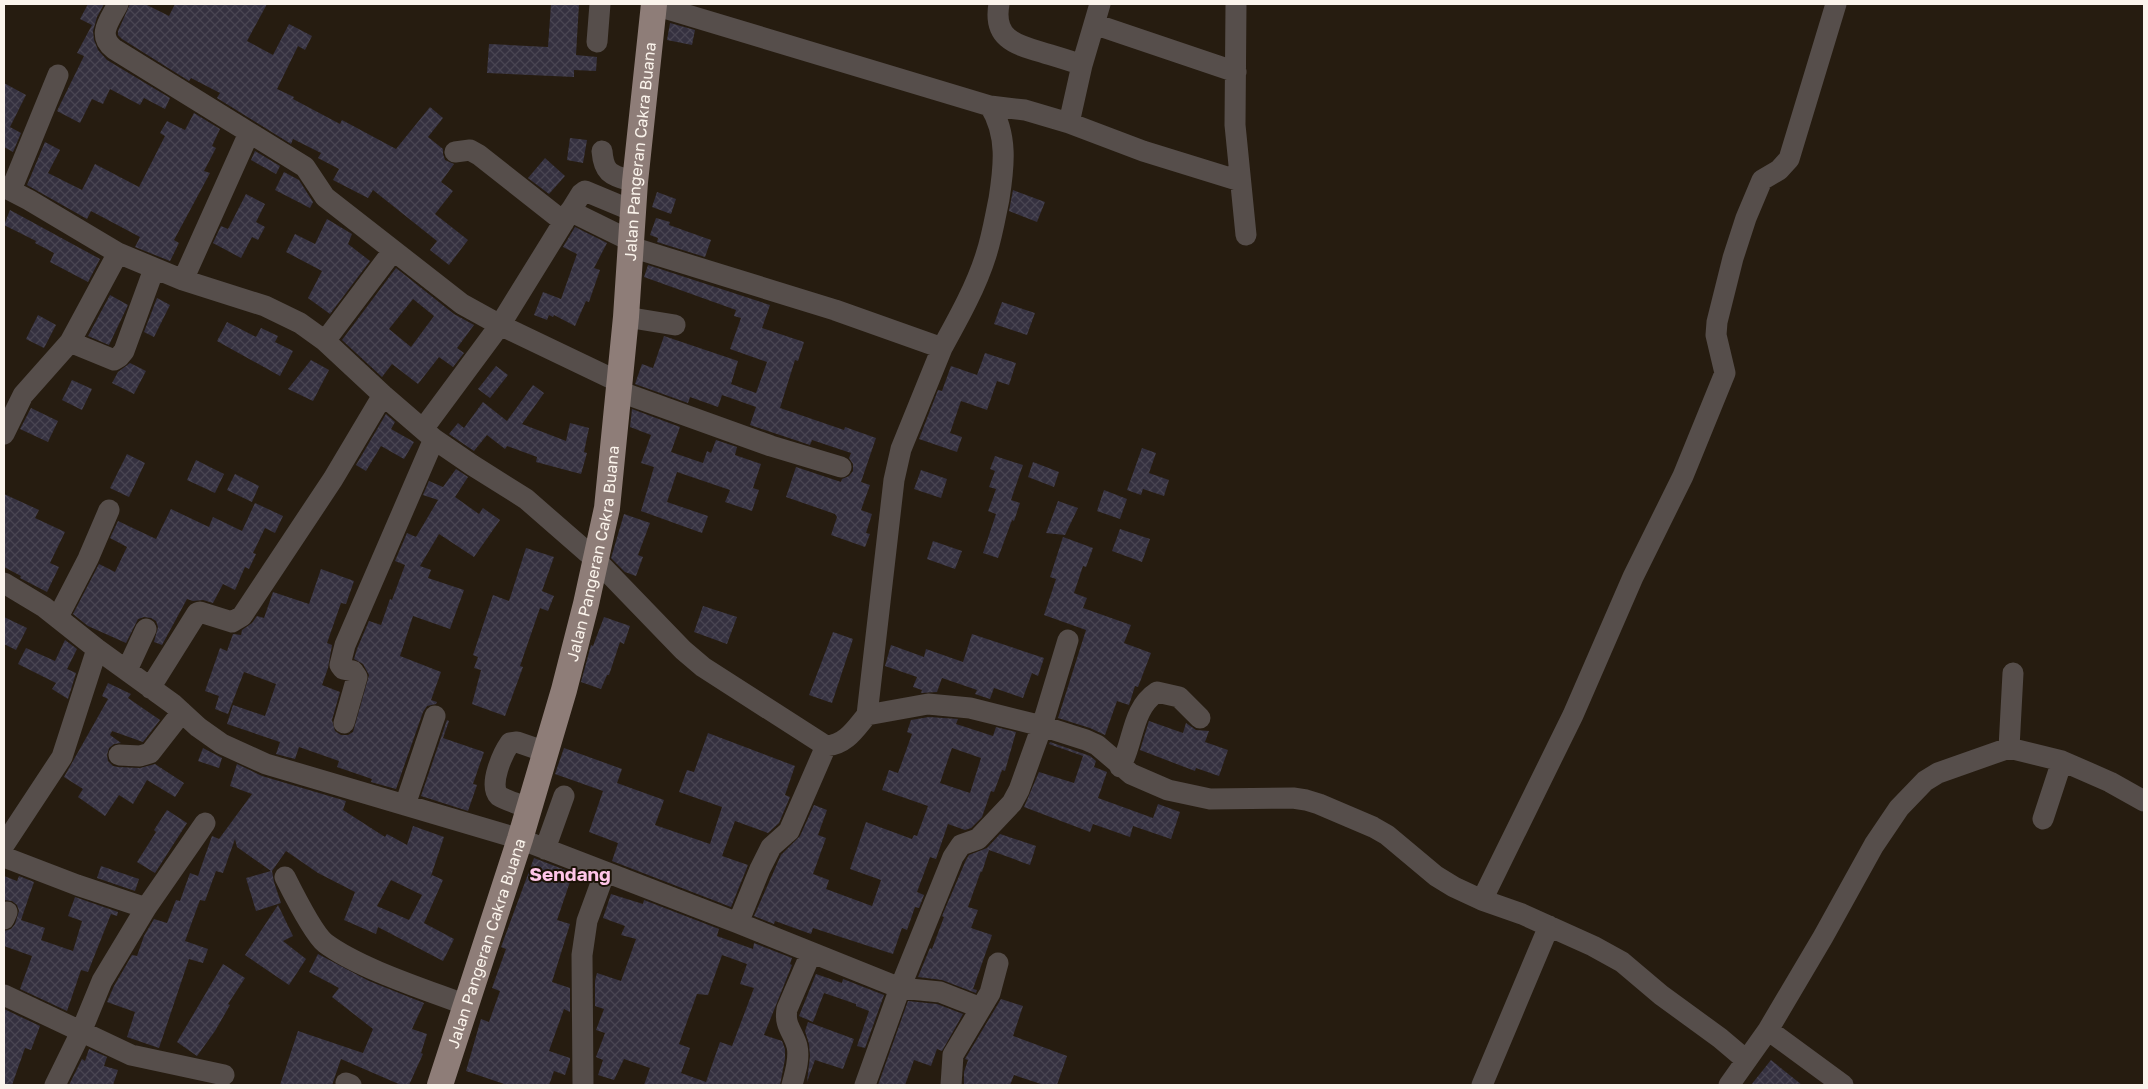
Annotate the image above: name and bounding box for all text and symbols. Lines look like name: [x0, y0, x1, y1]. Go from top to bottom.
street label: Jalan Pangeran Cakra Buana: [620, 41, 660, 262]
street label: Jalan Pangeran Cakra Buana: [562, 444, 623, 663]
street label: Jalan Pangeran Cakra Buana: [443, 836, 530, 1051]
district label: Sendang: [529, 862, 611, 885]

